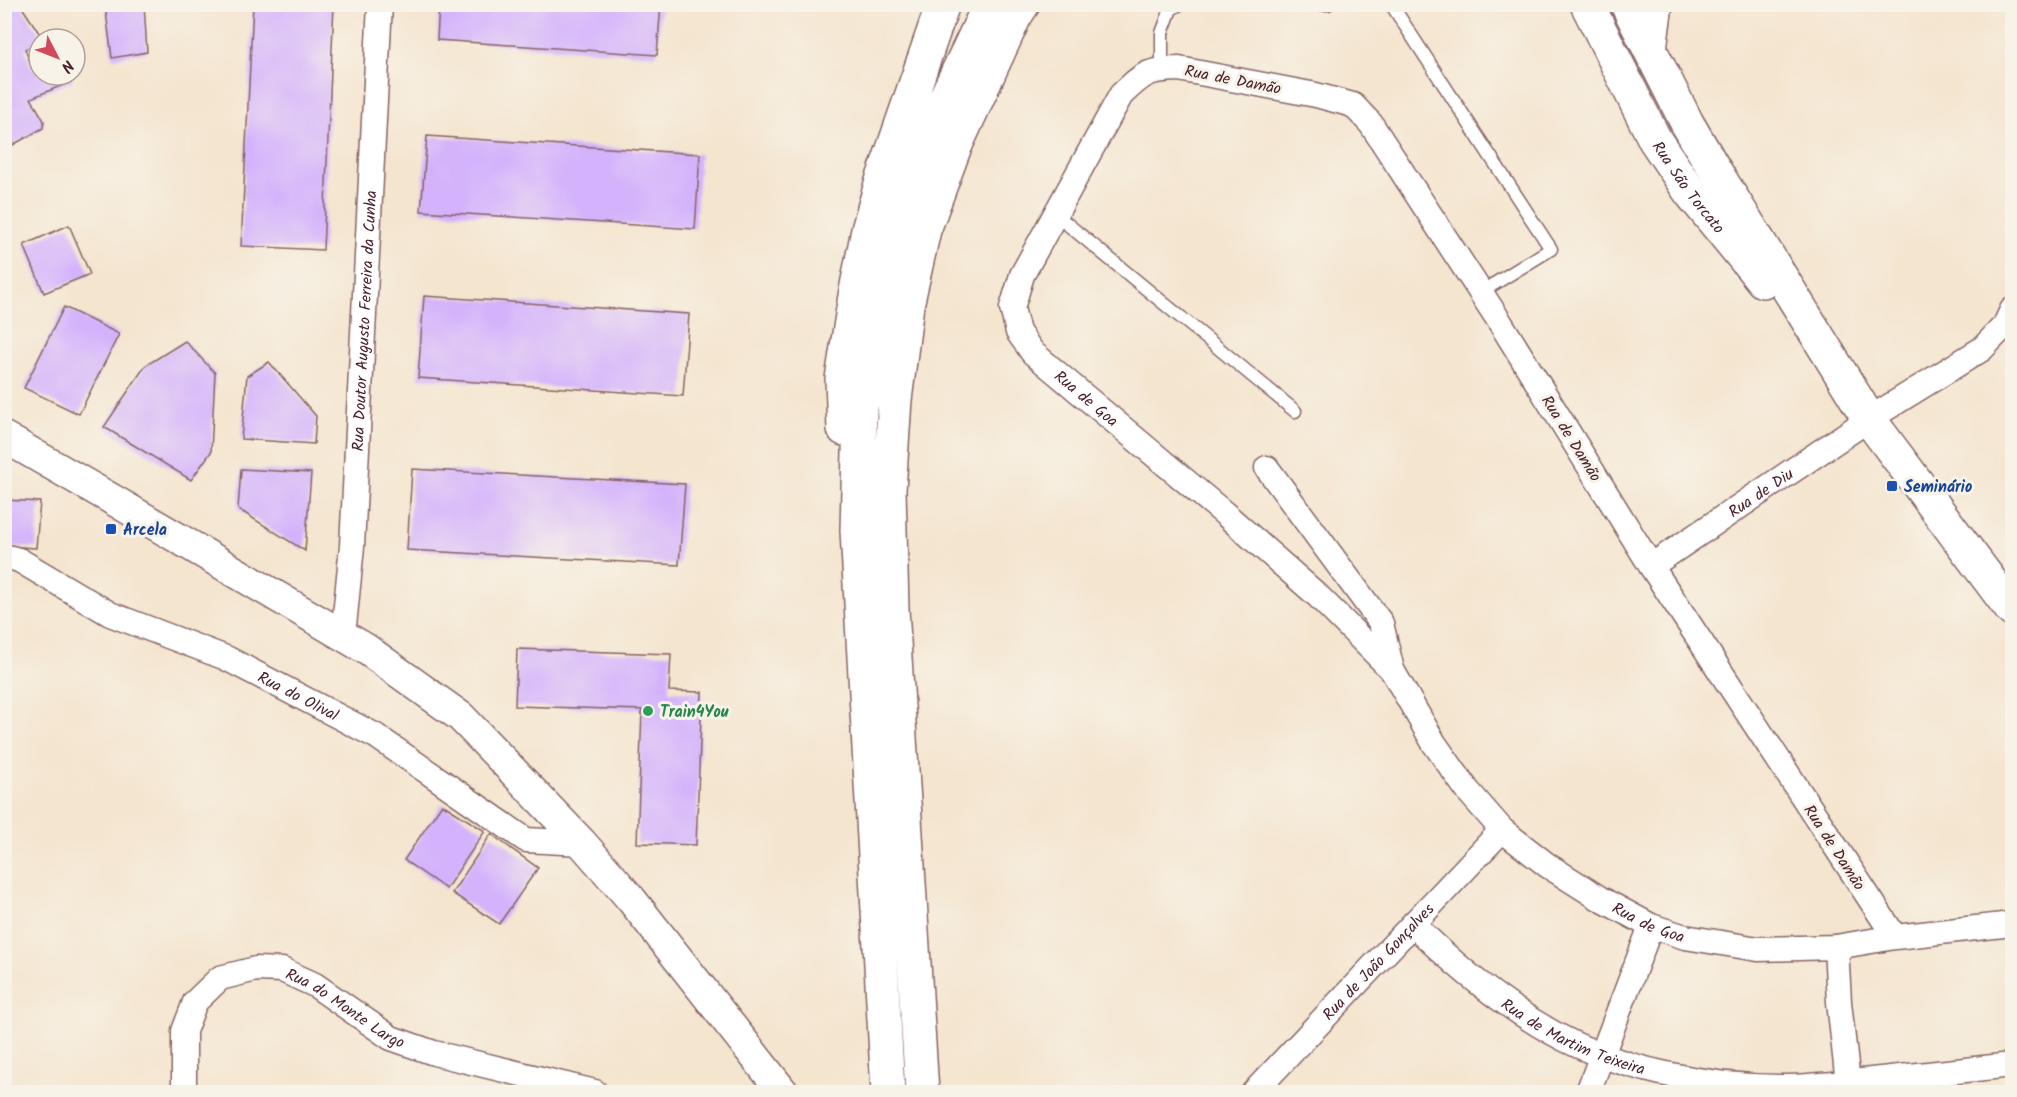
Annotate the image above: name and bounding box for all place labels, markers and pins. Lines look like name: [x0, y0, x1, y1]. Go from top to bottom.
place label: Seminário: [1904, 475, 1972, 500]
marker: Seminário: [1885, 479, 1899, 493]
place label: Arcela: [123, 518, 167, 543]
marker: Arcela: [104, 522, 118, 536]
place label: Train4You: [660, 700, 729, 725]
marker: Train4You: [641, 704, 655, 718]

